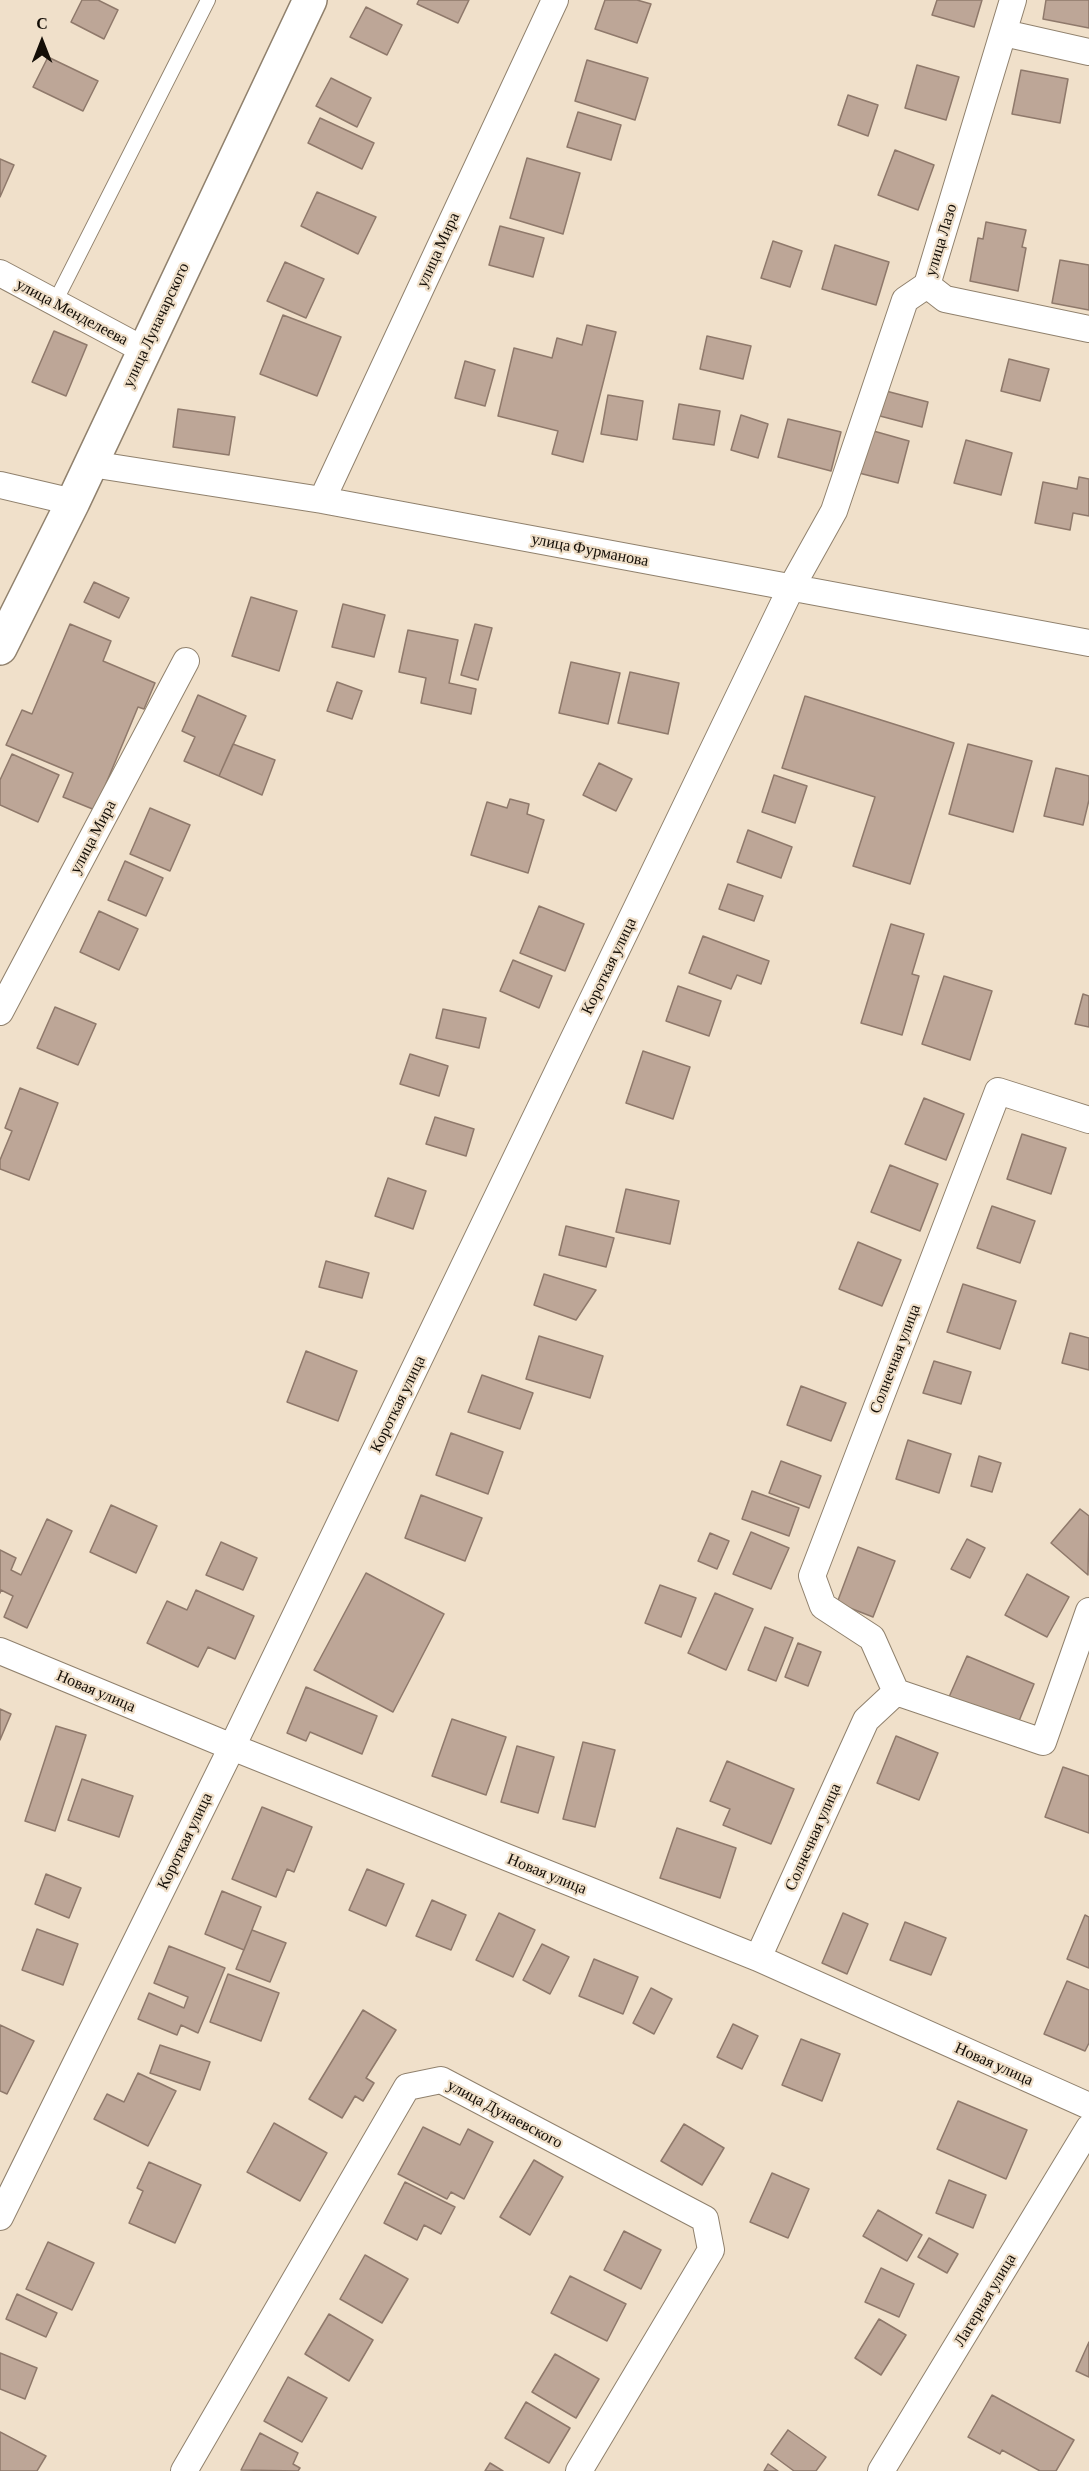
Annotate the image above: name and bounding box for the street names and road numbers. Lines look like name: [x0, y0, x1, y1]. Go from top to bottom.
street label: улица Лазо: [921, 201, 961, 279]
street label: улица Мира: [412, 210, 464, 290]
street label: улица Луначарского: [119, 260, 193, 390]
street label: улица Менделеева: [13, 274, 131, 350]
street label: улица Фурманова: [530, 529, 650, 571]
street label: улица Мира: [66, 797, 120, 877]
street label: Короткая улица: [577, 915, 641, 1017]
street label: Солнечная улица: [865, 1302, 925, 1416]
street label: Короткая улица: [366, 1353, 430, 1455]
street label: Новая улица: [54, 1666, 138, 1716]
street label: Солнечная улица: [781, 1780, 845, 1894]
street label: Короткая улица: [153, 1790, 217, 1892]
street label: Новая улица: [505, 1849, 589, 1899]
street label: Новая улица: [952, 2038, 1036, 2090]
street label: улица Дунаевского: [444, 2076, 566, 2152]
street label: Лагерная улица: [950, 2250, 1020, 2350]

